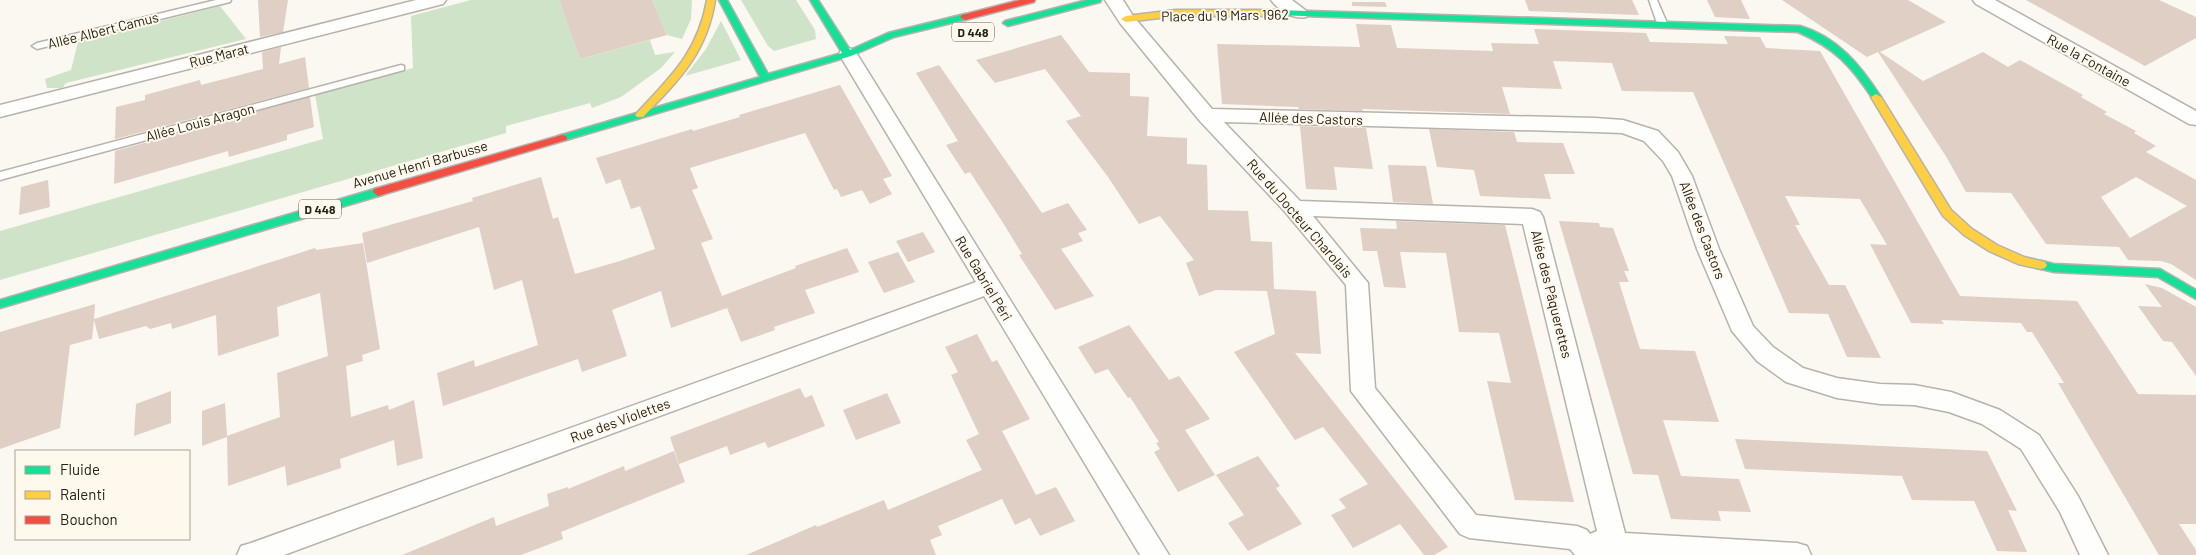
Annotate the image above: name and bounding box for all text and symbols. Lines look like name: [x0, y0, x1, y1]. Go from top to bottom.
street label: Place du 19 Mars 1962: [1161, 5, 1289, 25]
street label: Allée Albert Camus: [46, 8, 161, 52]
road number: D 448: [952, 22, 994, 42]
street label: Rue la Fontaine: [2044, 30, 2134, 90]
street label: Rue Marat: [187, 39, 251, 71]
street label: Allée Louis Aragon: [144, 99, 256, 145]
street label: Allée des Castors: [1259, 108, 1363, 128]
street label: Avenue Henri Barbusse: [350, 137, 490, 191]
street label: Rue du Docteur Charolais: [1244, 155, 1356, 281]
street label: Allée des Castors: [1676, 179, 1730, 282]
road number: D 448: [299, 200, 341, 218]
street label: Allée des Pâquerettes: [1528, 228, 1576, 360]
street label: Rue Gabriel Péri: [952, 233, 1016, 323]
street label: Rue des Violettes: [568, 394, 672, 446]
legend: [15, 450, 190, 540]
text: Fluide: [60, 460, 100, 478]
text: Ralenti: [60, 485, 106, 503]
text: Bouchon: [60, 510, 118, 528]

